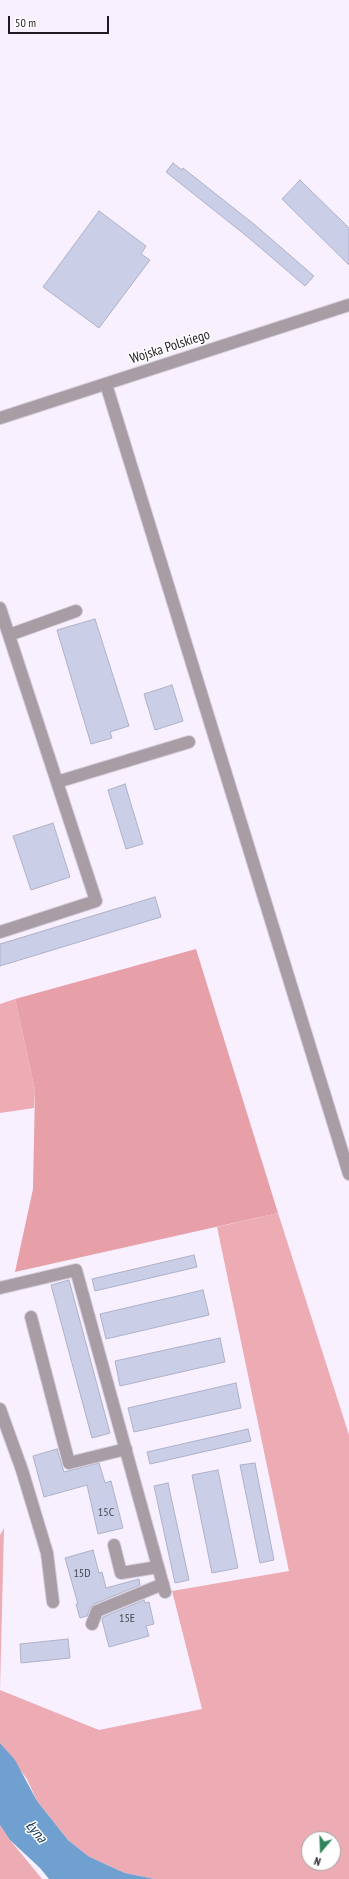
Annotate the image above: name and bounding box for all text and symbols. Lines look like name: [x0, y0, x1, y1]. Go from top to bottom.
scale bar: [10, 8, 111, 34]
text: 50 m: [15, 15, 36, 30]
street label: Wojska Polskiego: [128, 326, 212, 368]
house number: 15C: [98, 1506, 114, 1520]
house number: 15D: [73, 1567, 91, 1581]
house number: 15E: [119, 1612, 135, 1626]
water label: Łyna: [22, 1817, 50, 1847]
north arrow: [301, 1831, 341, 1871]
text: N: [312, 1854, 323, 1869]

